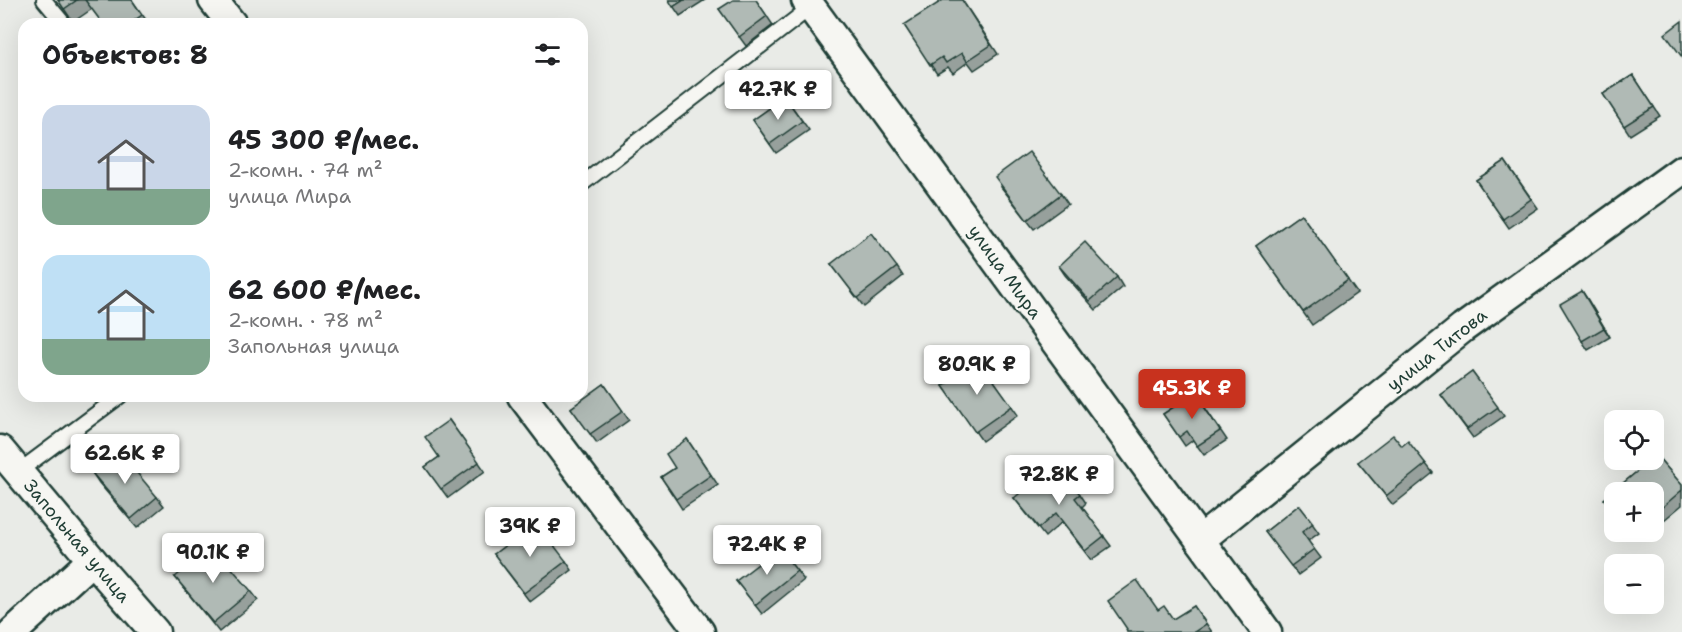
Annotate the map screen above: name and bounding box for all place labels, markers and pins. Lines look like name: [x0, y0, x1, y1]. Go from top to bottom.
pin: 42.7K ₽: [723, 70, 833, 121]
pin: 80.9K ₽: [922, 345, 1032, 396]
pin: 45.3K ₽: [1137, 369, 1247, 420]
pin: 62.6K ₽: [70, 434, 180, 485]
pin: 72.8K ₽: [1004, 455, 1114, 506]
pin: 39K ₽: [488, 507, 572, 558]
pin: 72.4K ₽: [712, 525, 822, 576]
pin: 90.1K ₽: [158, 533, 268, 584]

